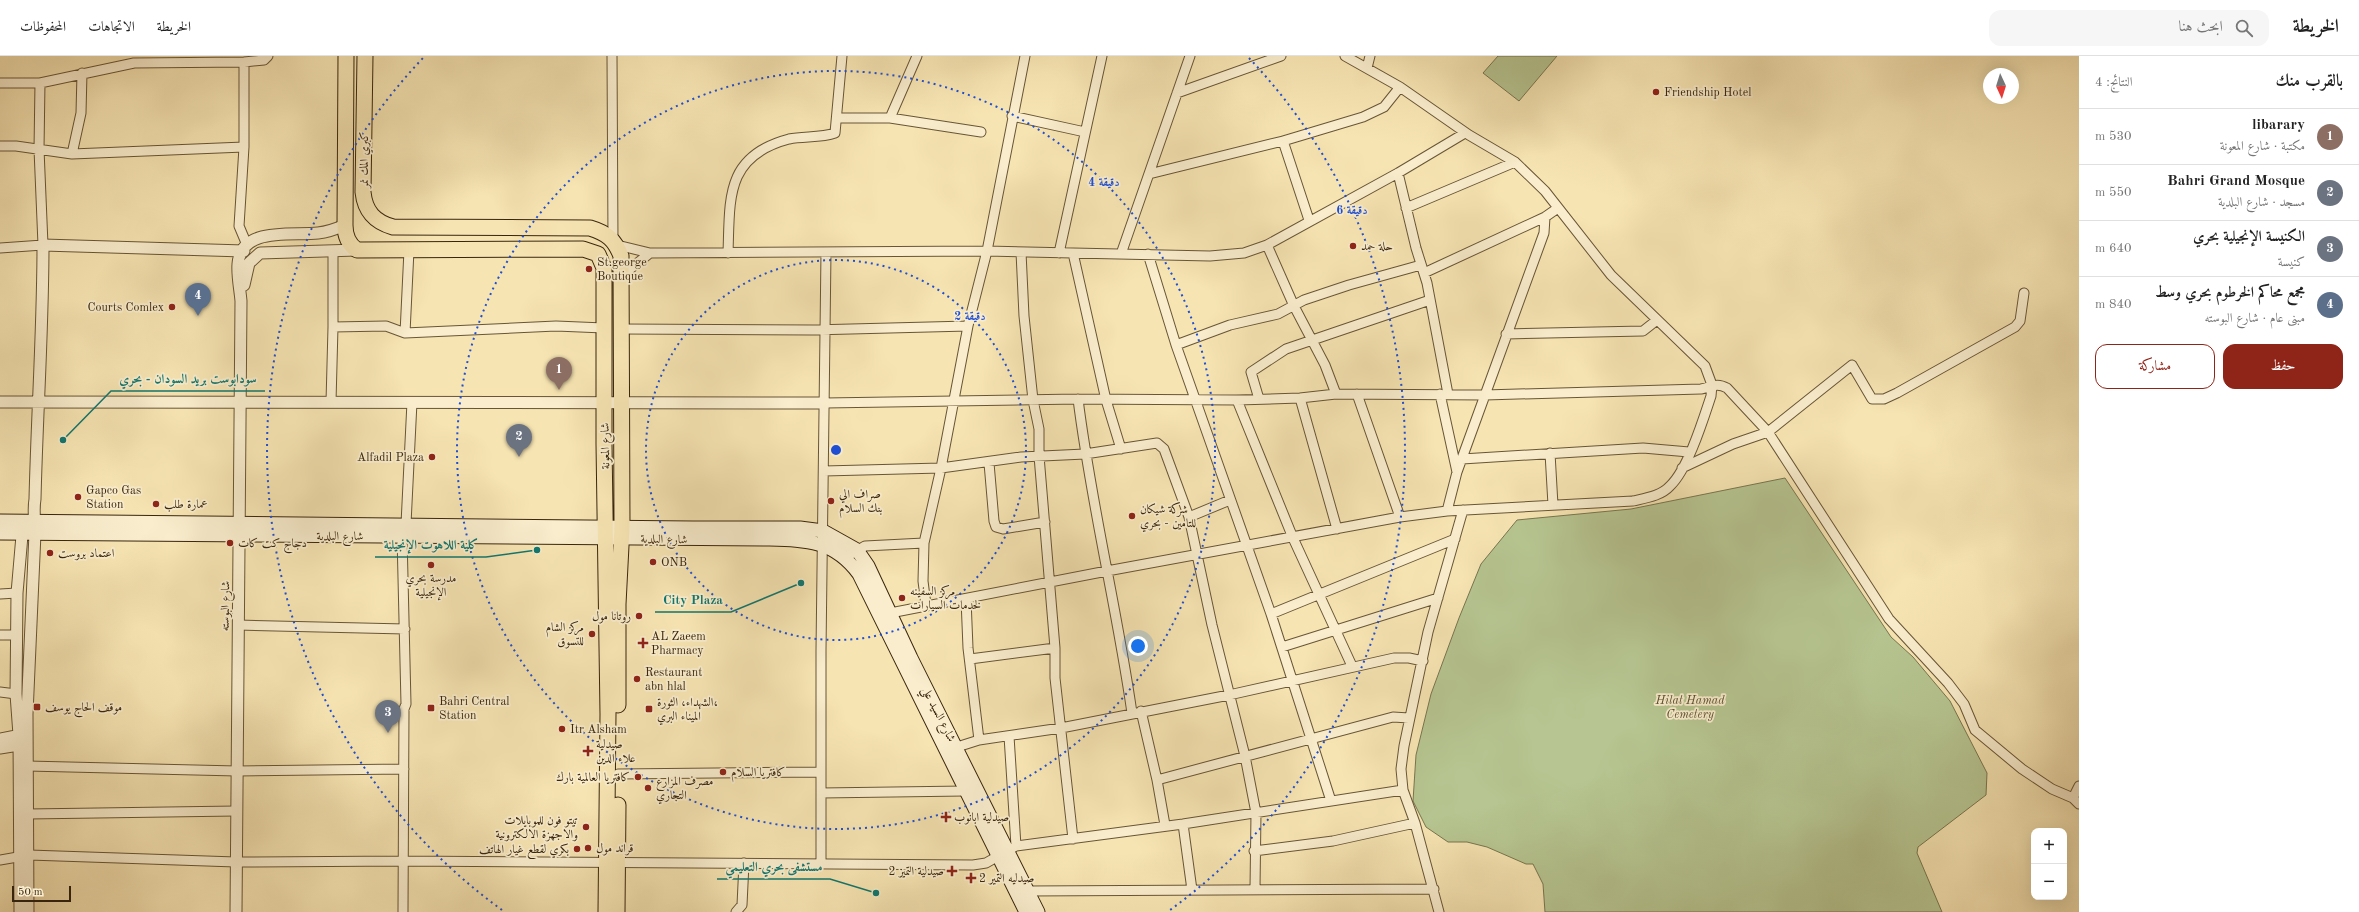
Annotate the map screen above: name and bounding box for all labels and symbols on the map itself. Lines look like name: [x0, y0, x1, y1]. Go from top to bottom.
north arrow: [1983, 68, 2019, 104]
marker: Friendship Hotel: [1651, 87, 1661, 97]
place label: Friendship Hotel: [1664, 87, 1751, 99]
street label: كبري المك نمر: [358, 132, 374, 190]
text: 4 دقيقة: [1088, 177, 1120, 189]
text: 6 دقيقة: [1336, 205, 1368, 217]
marker: حلة حمد: [1348, 241, 1358, 251]
place label: حلة حمد: [1361, 241, 1393, 253]
place label: St.george Boutique: [597, 257, 647, 283]
marker: St.george Boutique: [584, 264, 594, 274]
pin: 4: [185, 283, 211, 316]
place label: Courts Comlex: [87, 302, 164, 314]
marker: Courts Comlex: [167, 302, 177, 312]
text: 2 دقيقة: [954, 311, 986, 323]
pin: 1: [546, 357, 572, 390]
callout: سودابوست بريد السودان - بحري: [111, 366, 265, 391]
text: سودابوست بريد السودان - بحري: [119, 373, 257, 390]
street label: شارع المعونة: [600, 422, 616, 469]
pin: 2: [506, 424, 532, 457]
centre of rings: [829, 443, 843, 457]
place label: Alfadil Plaza: [357, 452, 424, 464]
marker: Alfadil Plaza: [427, 452, 437, 462]
place label: Gapco Gas Station: [86, 485, 141, 511]
place label: صراف الي بنك السلام: [839, 489, 882, 519]
marker: Gapco Gas Station: [73, 492, 83, 502]
marker: صراف الي بنك السلام: [826, 496, 836, 506]
marker: عمارة طلب: [151, 499, 161, 509]
place label: عمارة طلب: [164, 499, 208, 512]
place label: شركة شيكان للتامين - بحري: [1140, 501, 1196, 533]
marker: شركة شيكان للتامين - بحري: [1127, 511, 1137, 521]
street label: شارع البلدية: [317, 531, 364, 547]
callout: كلية اللاهوت الإنجيلية: [375, 532, 486, 557]
street label: شارع البلدية: [640, 534, 688, 550]
place label: دجاج كت كات: [238, 537, 307, 554]
marker: دجاج كت كات: [225, 538, 235, 548]
text: كلية اللاهوت الإنجيلية: [384, 538, 478, 554]
marker: اعتماد بروست: [45, 548, 55, 558]
place label: اعتماد بروست: [58, 548, 115, 561]
marker: ONB: [648, 557, 658, 567]
place label: ONB: [661, 557, 687, 569]
marker: مدرسة بحري الإنجيلية: [426, 560, 436, 570]
place label: مدرسة بحري الإنجيلية: [406, 573, 456, 601]
street label: شارع البوسته: [220, 581, 236, 631]
place label: مركز السفينه لخدمات السيارات: [910, 584, 981, 612]
callout: City Plaza: [655, 587, 731, 612]
marker: مركز السفينه لخدمات السيارات: [897, 593, 907, 603]
text: City Plaza: [663, 594, 723, 607]
place label: روتانا مول: [592, 611, 631, 624]
marker: روتانا مول: [634, 611, 644, 621]
place label: مركز الشام للتسوق: [546, 620, 584, 649]
marker: مركز الشام للتسوق: [587, 629, 597, 639]
place label: AL Zaeem Pharmacy: [651, 631, 706, 657]
your location: [1128, 636, 1148, 656]
marker: AL Zaeem Pharmacy: [638, 638, 648, 648]
place label: Restaurant abn hlal: [645, 667, 702, 693]
marker: Restaurant abn hlal: [632, 674, 642, 684]
street label: شارع السيد علي: [915, 685, 957, 746]
park label: Hilat Hamad Cemetery: [1654, 695, 1725, 721]
place label: Bahri Central Station: [439, 696, 510, 722]
place label: الشهداء، الثورة، الميناء البري: [657, 697, 718, 726]
pin: 3: [375, 700, 401, 733]
marker: موقف الحاج يوسف: [32, 702, 42, 712]
place label: موقف الحاج يوسف: [45, 702, 122, 718]
marker: Bahri Central Station: [426, 703, 436, 713]
marker: الشهداء، الثورة، الميناء البري: [644, 704, 654, 714]
marker: Itr Alsham: [557, 724, 567, 734]
place label: Itr Alsham: [570, 724, 627, 736]
place label: صيدلية علاء الدين: [596, 739, 636, 765]
marker: صيدلية علاء الدين: [583, 746, 593, 756]
place label: كافتريا السلام: [731, 766, 786, 783]
marker: كافتريا السلام: [718, 767, 728, 777]
place label: كافتريا العالمية بارك: [556, 771, 630, 785]
marker: كافتريا العالمية بارك: [633, 772, 643, 782]
place label: مصرف المزارع التجاري: [656, 776, 713, 805]
marker: مصرف المزارع التجاري: [643, 783, 653, 793]
marker: صيدلية ابانوب: [941, 812, 951, 822]
place label: صيدلية ابانوب: [954, 812, 1009, 825]
place label: تيتو فون للموبايلات والاجهزة الالكترونية: [496, 815, 578, 842]
marker: تيتو فون للموبايلات والاجهزة الالكترونية: [581, 822, 591, 832]
place label: بكري لقطع غيار الهاتف: [479, 843, 569, 860]
marker: قراند مول: [583, 843, 593, 853]
place label: قراند مول: [596, 843, 633, 856]
marker: بكري لقطع غيار الهاتف: [572, 844, 582, 854]
callout: مستشفى بحري التعليمي: [717, 854, 830, 879]
text: مستشفى بحري التعليمي: [725, 861, 823, 879]
place label: صيدلية التميز 2: [889, 866, 944, 878]
marker: صيدلية التميز 2: [947, 866, 957, 876]
marker: صيدليه التمير 2: [966, 873, 976, 883]
place label: صيدليه التمير 2: [979, 873, 1034, 885]
scale bar: [12, 884, 71, 903]

